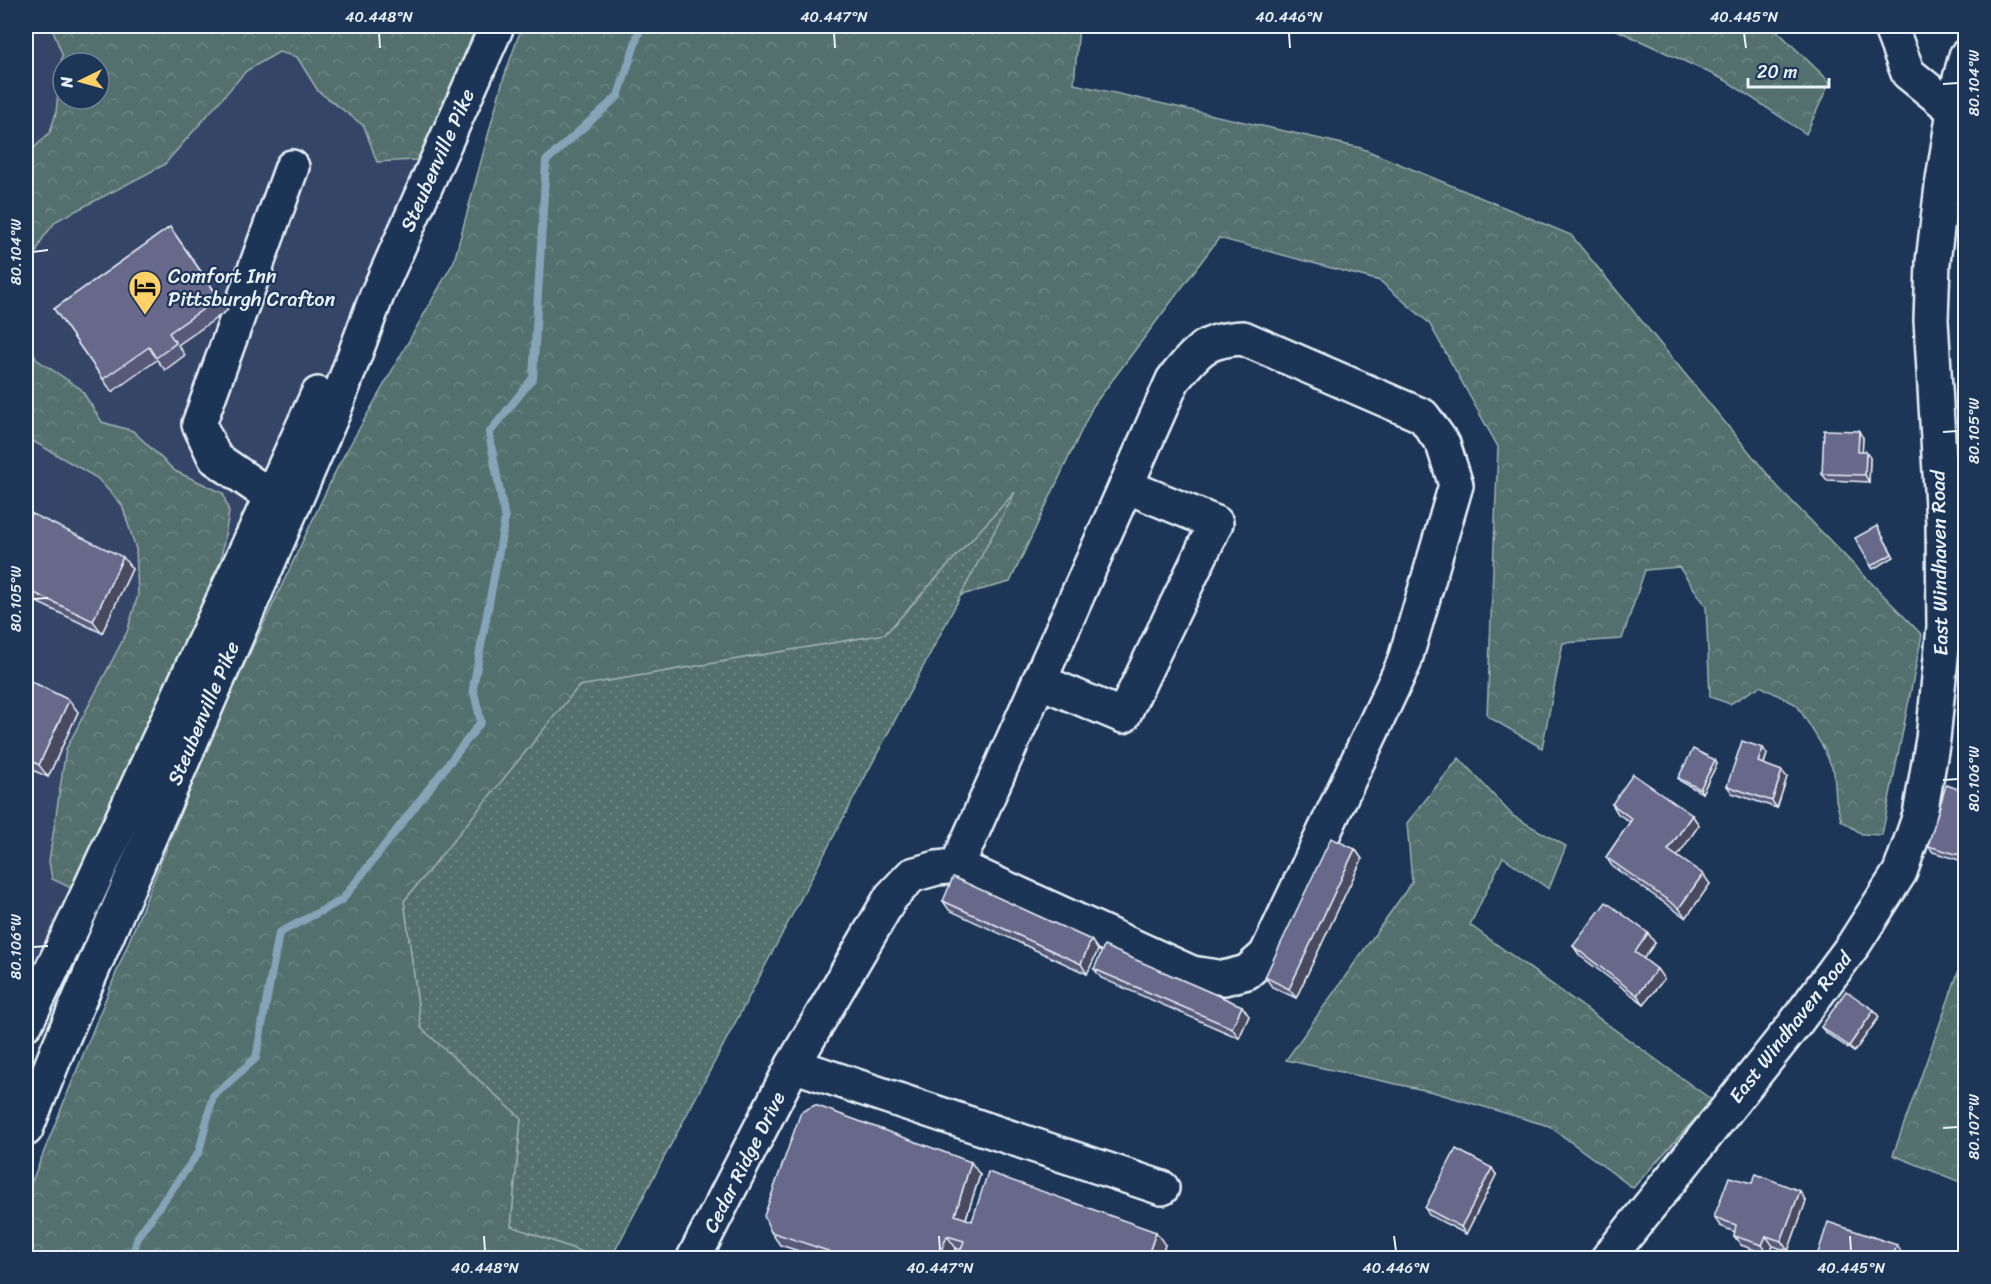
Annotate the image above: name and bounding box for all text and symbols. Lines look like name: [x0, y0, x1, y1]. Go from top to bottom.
text: 40.448°N: [345, 4, 414, 30]
text: 40.447°N: [800, 4, 868, 30]
text: 40.446°N: [1255, 4, 1323, 30]
text: 40.445°N: [1710, 4, 1779, 30]
text: 80.104°W: [1961, 49, 1987, 116]
north arrow: [51, 51, 111, 111]
scale bar: [1748, 51, 1829, 89]
text: 20 m: [1757, 56, 1797, 88]
text: N: [52, 75, 82, 90]
street label: Steubenville Pike: [390, 83, 485, 238]
text: 80.104°W: [3, 218, 29, 285]
place label: Comfort Inn Pittsburgh Crafton: [168, 259, 335, 317]
hotel icon: Comfort Inn Pittsburgh Crafton: [127, 269, 163, 316]
text: 80.105°W: [1961, 398, 1987, 464]
street label: East Windhaven Road: [1920, 468, 1959, 656]
text: 80.105°W: [3, 566, 29, 632]
street label: Steubenville Pike: [157, 636, 250, 791]
text: 80.106°W: [1961, 746, 1987, 812]
text: 80.106°W: [3, 914, 29, 980]
street label: East Windhaven Road: [1719, 942, 1862, 1111]
street label: Cedar Ridge Drive: [694, 1085, 795, 1239]
text: 80.107°W: [1961, 1094, 1987, 1160]
text: 40.448°N: [451, 1255, 520, 1281]
text: 40.447°N: [906, 1255, 974, 1281]
text: 40.446°N: [1362, 1255, 1430, 1281]
text: 40.445°N: [1817, 1255, 1886, 1281]

